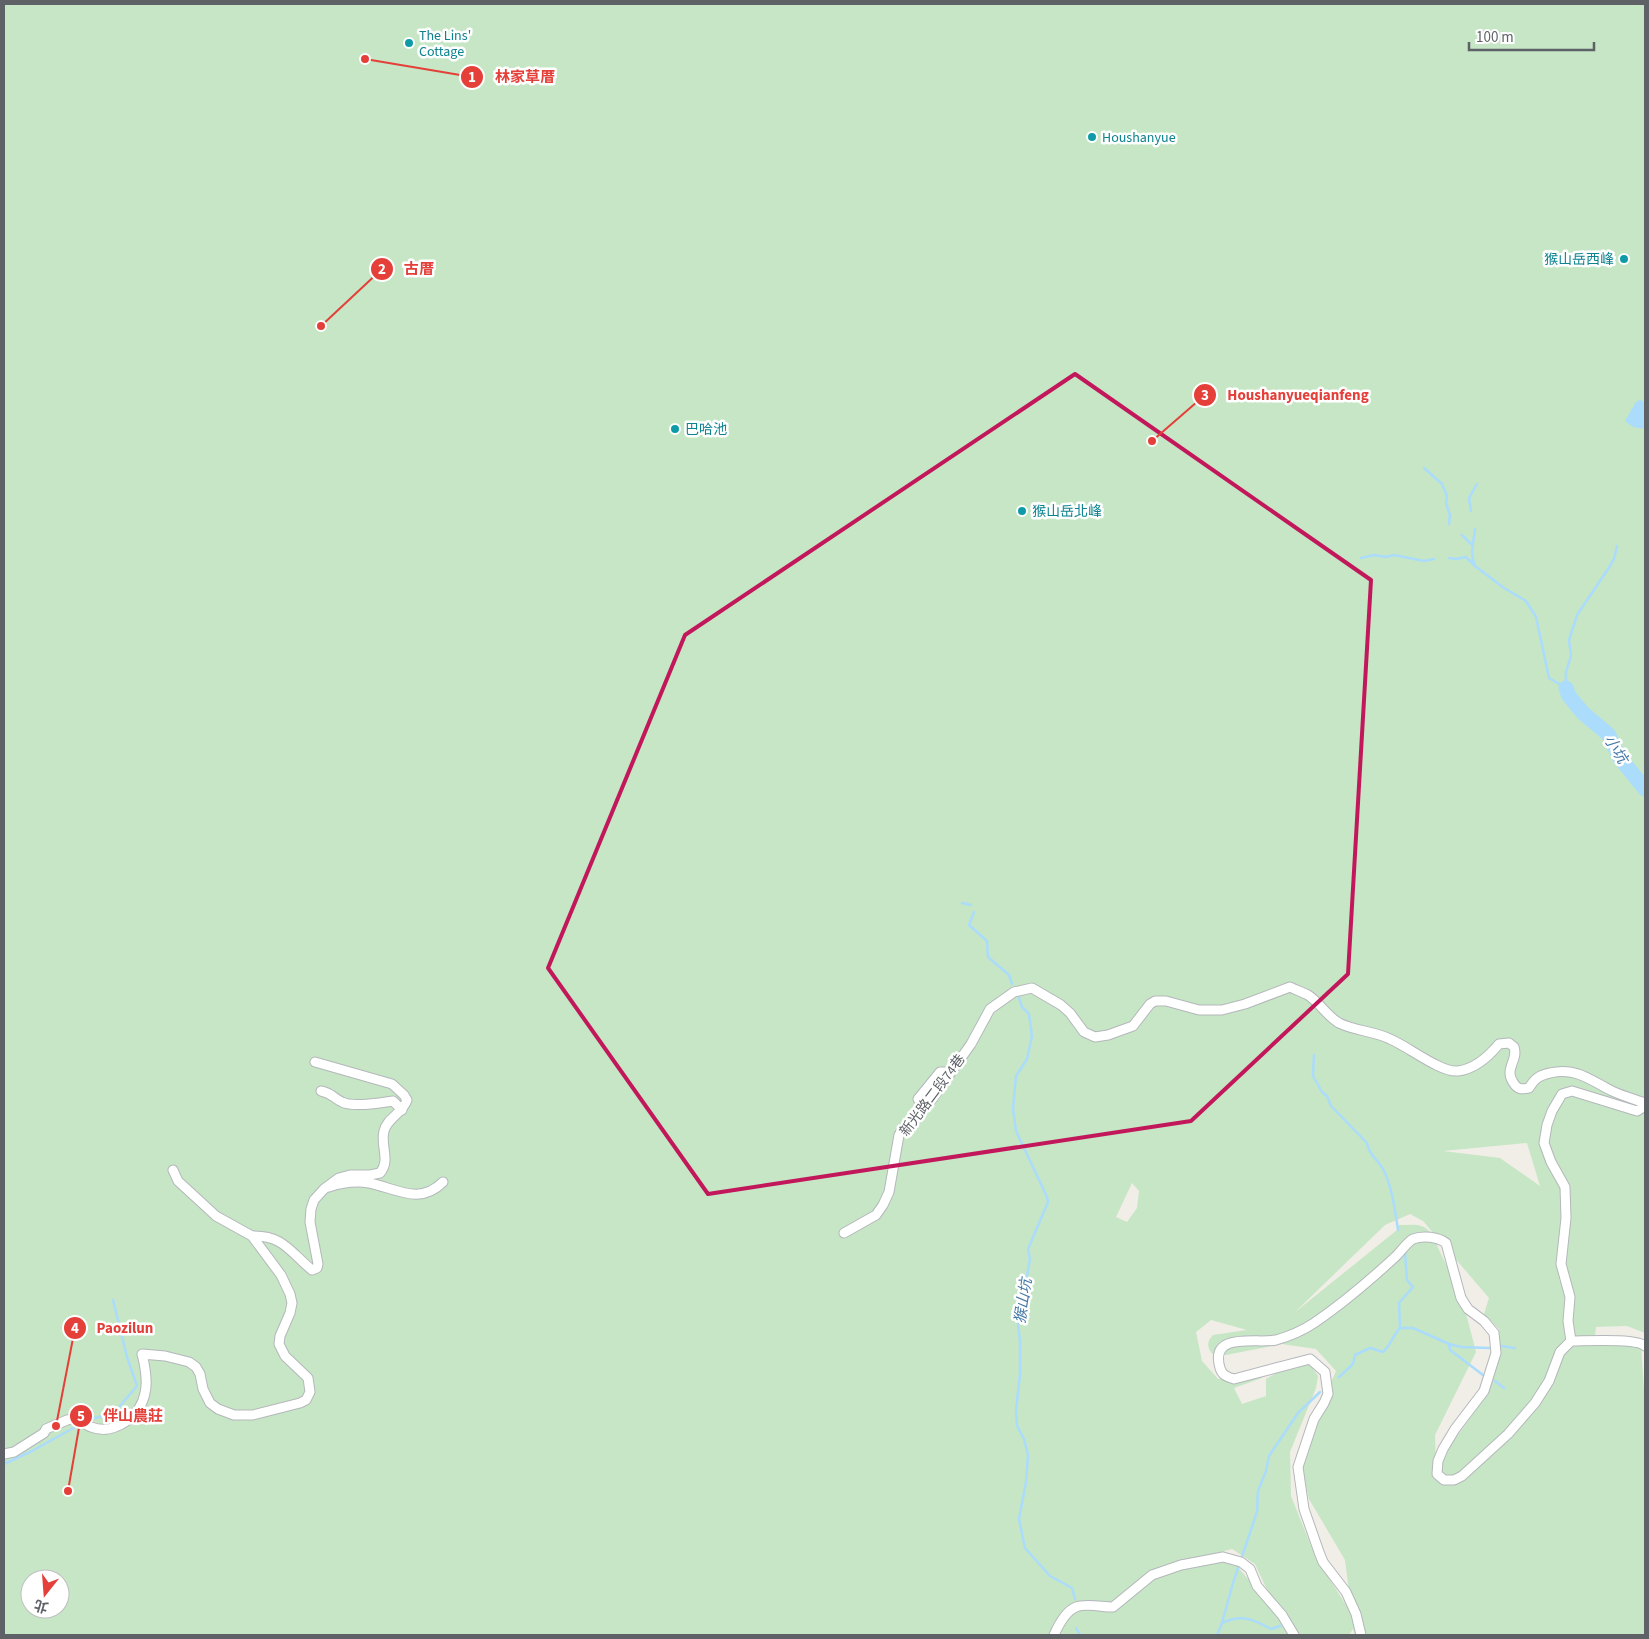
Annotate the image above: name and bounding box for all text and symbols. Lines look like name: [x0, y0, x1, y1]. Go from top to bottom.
scale bar: [1469, 20, 1594, 52]
place label: The Lins' Cottage: [419, 26, 471, 62]
text: 100 m: [1476, 27, 1514, 48]
marker: The Lins' Cottage: [403, 37, 415, 49]
callout: 林家草厝: [460, 62, 565, 92]
text: 1: [468, 67, 476, 88]
text: 林家草厝: [495, 67, 555, 88]
place label: Houshanyue: [1102, 128, 1176, 148]
marker: Houshanyue: [1086, 131, 1098, 143]
place label: 猴山岳西峰: [1544, 250, 1614, 270]
marker: 猴山岳西峰: [1618, 253, 1630, 265]
callout: 古厝: [369, 254, 444, 284]
text: 2: [378, 259, 386, 280]
text: 古厝: [404, 259, 434, 280]
callout: Houshanyueqianfeng: [1192, 380, 1378, 410]
text: 3: [1201, 385, 1209, 406]
text: Houshanyueqianfeng: [1227, 385, 1369, 406]
place label: 巴哈池: [685, 420, 727, 440]
marker: 巴哈池: [669, 423, 681, 435]
place label: 猴山岳北峰: [1032, 502, 1102, 522]
marker: 猴山岳北峰: [1016, 505, 1028, 517]
water label: 小坑: [1599, 731, 1633, 769]
street label: 新光路二段74巷: [895, 1050, 970, 1141]
water label: 猴山坑: [1010, 1275, 1038, 1325]
callout: Paozilun: [62, 1313, 164, 1343]
text: 4: [71, 1318, 79, 1339]
text: Paozilun: [97, 1318, 153, 1339]
callout: 伴山農莊: [68, 1401, 173, 1431]
text: 5: [77, 1406, 85, 1427]
text: 伴山農莊: [103, 1406, 163, 1427]
north arrow: [20, 1569, 70, 1619]
text: 北: [32, 1594, 51, 1617]

